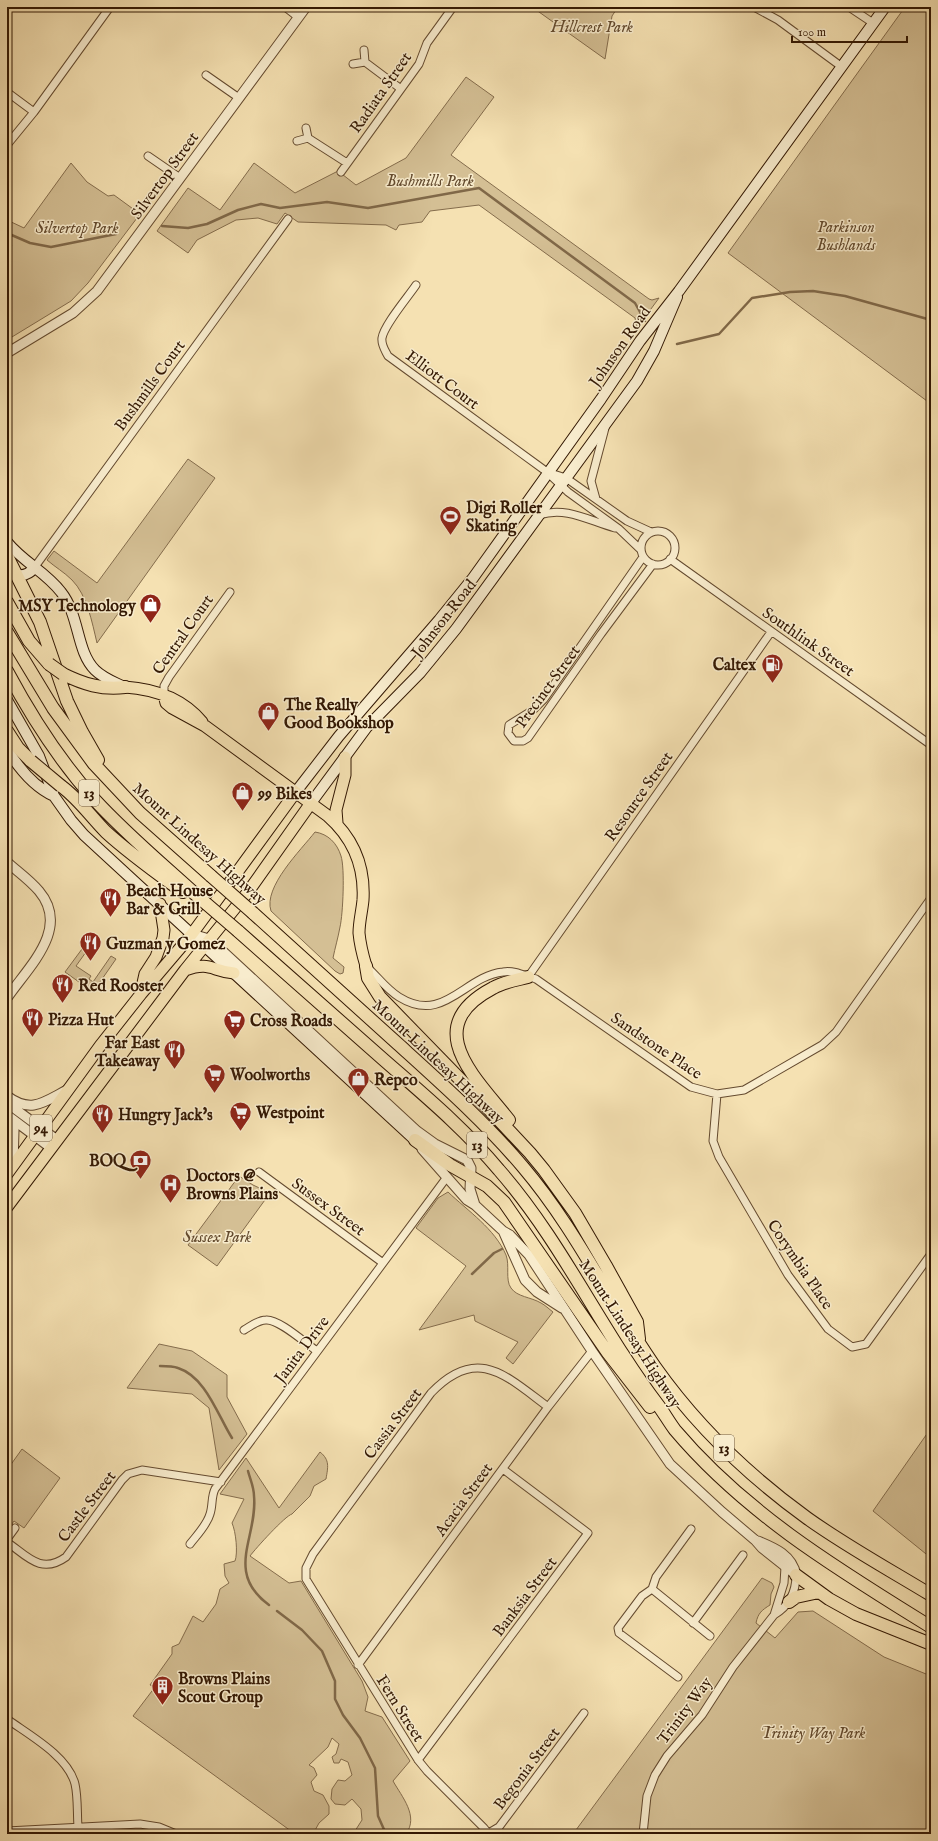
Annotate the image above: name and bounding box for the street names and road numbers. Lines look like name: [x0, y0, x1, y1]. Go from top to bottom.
street label: Radiata Street: [346, 48, 417, 138]
street label: Silvertop Street: [127, 128, 204, 224]
street label: Johnson Road: [584, 303, 656, 393]
street label: Bushmills Court: [111, 337, 191, 435]
street label: Elliott Court: [401, 346, 483, 415]
street label: Johnson Road: [407, 576, 482, 664]
street label: Central Court: [149, 591, 219, 679]
street label: Southlink Street: [758, 603, 858, 682]
street label: Precinct Street: [512, 641, 586, 733]
street label: Resource Street: [601, 748, 678, 846]
street label: Mount Lindesay Highway: [128, 779, 270, 910]
road number: 13: [79, 780, 99, 806]
street label: Mount Lindesay Highway: [368, 996, 508, 1129]
street label: Sandstone Place: [606, 1009, 705, 1085]
road number: 94: [30, 1115, 52, 1141]
road number: 13: [467, 1132, 487, 1158]
street label: Sussex Street: [287, 1174, 369, 1241]
street label: Corymbia Place: [762, 1216, 837, 1314]
street label: Mount Lindesay Highway: [574, 1256, 685, 1412]
street label: Janita Drive: [270, 1313, 334, 1389]
street label: Cassia Street: [360, 1384, 427, 1464]
road number: 13: [714, 1435, 734, 1461]
street label: Acacia Street: [431, 1459, 498, 1542]
street label: Castle Street: [54, 1467, 121, 1547]
street label: Banksia Street: [489, 1553, 562, 1641]
street label: Fern Street: [371, 1672, 428, 1747]
street label: Trinity Way: [654, 1674, 717, 1749]
street label: Begonia Street: [490, 1724, 565, 1814]

